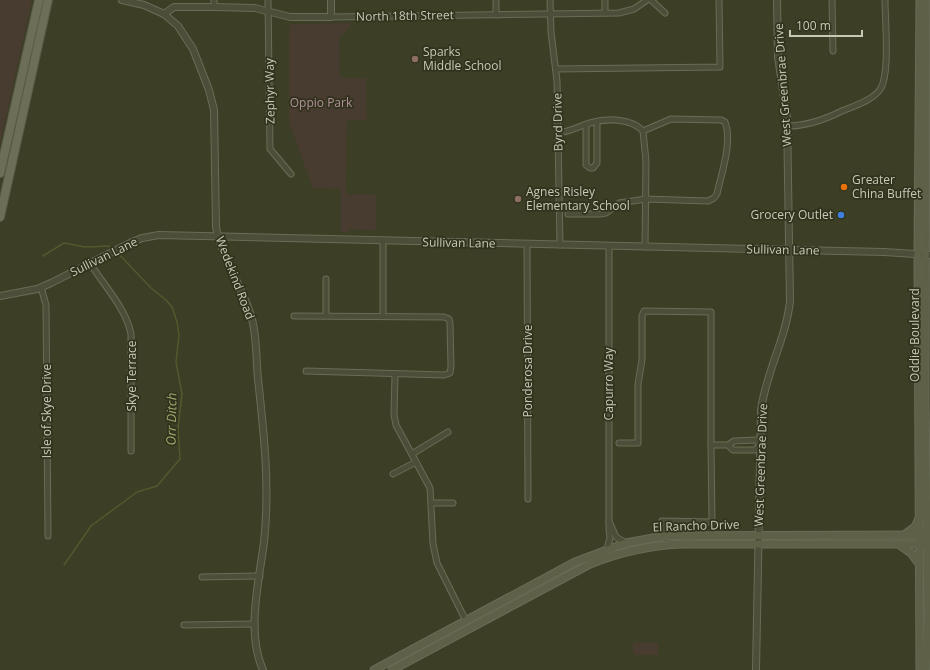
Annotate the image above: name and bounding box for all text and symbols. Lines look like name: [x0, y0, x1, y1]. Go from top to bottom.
street label: North 18th Street: [356, 6, 454, 25]
scale bar: [790, 12, 862, 38]
text: 100 m: [796, 17, 831, 34]
street label: West Greenbrae Drive: [770, 23, 795, 147]
place label: Sparks Middle School: [423, 43, 502, 74]
marker: Sparks Middle School: [410, 54, 420, 64]
street label: Zephyr Way: [260, 57, 279, 124]
street label: Byrd Drive: [548, 92, 567, 151]
park label: Oppio Park: [290, 94, 353, 111]
place label: Greater China Buffet: [852, 171, 921, 202]
marker: Greater China Buffet: [839, 182, 849, 192]
place label: Agnes Risley Elementary School: [526, 183, 630, 214]
marker: Agnes Risley Elementary School: [513, 194, 523, 204]
place label: Grocery Outlet: [751, 206, 833, 223]
marker: Grocery Outlet: [836, 210, 846, 220]
street label: Sullivan Lane: [67, 233, 141, 280]
street label: Sullivan Lane: [422, 233, 496, 252]
street label: Wedekind Road: [212, 234, 259, 322]
street label: Sullivan Lane: [746, 240, 820, 259]
street label: Oddie Boulevard: [906, 288, 923, 382]
street label: Ponderosa Drive: [519, 324, 536, 417]
street label: Skye Terrace: [123, 340, 140, 412]
street label: Capurro Way: [600, 347, 617, 420]
street label: Isle of Skye Drive: [38, 364, 55, 458]
water label: Orr Ditch: [162, 393, 180, 445]
street label: West Greenbrae Drive: [750, 403, 771, 527]
street label: El Rancho Drive: [652, 515, 740, 536]

